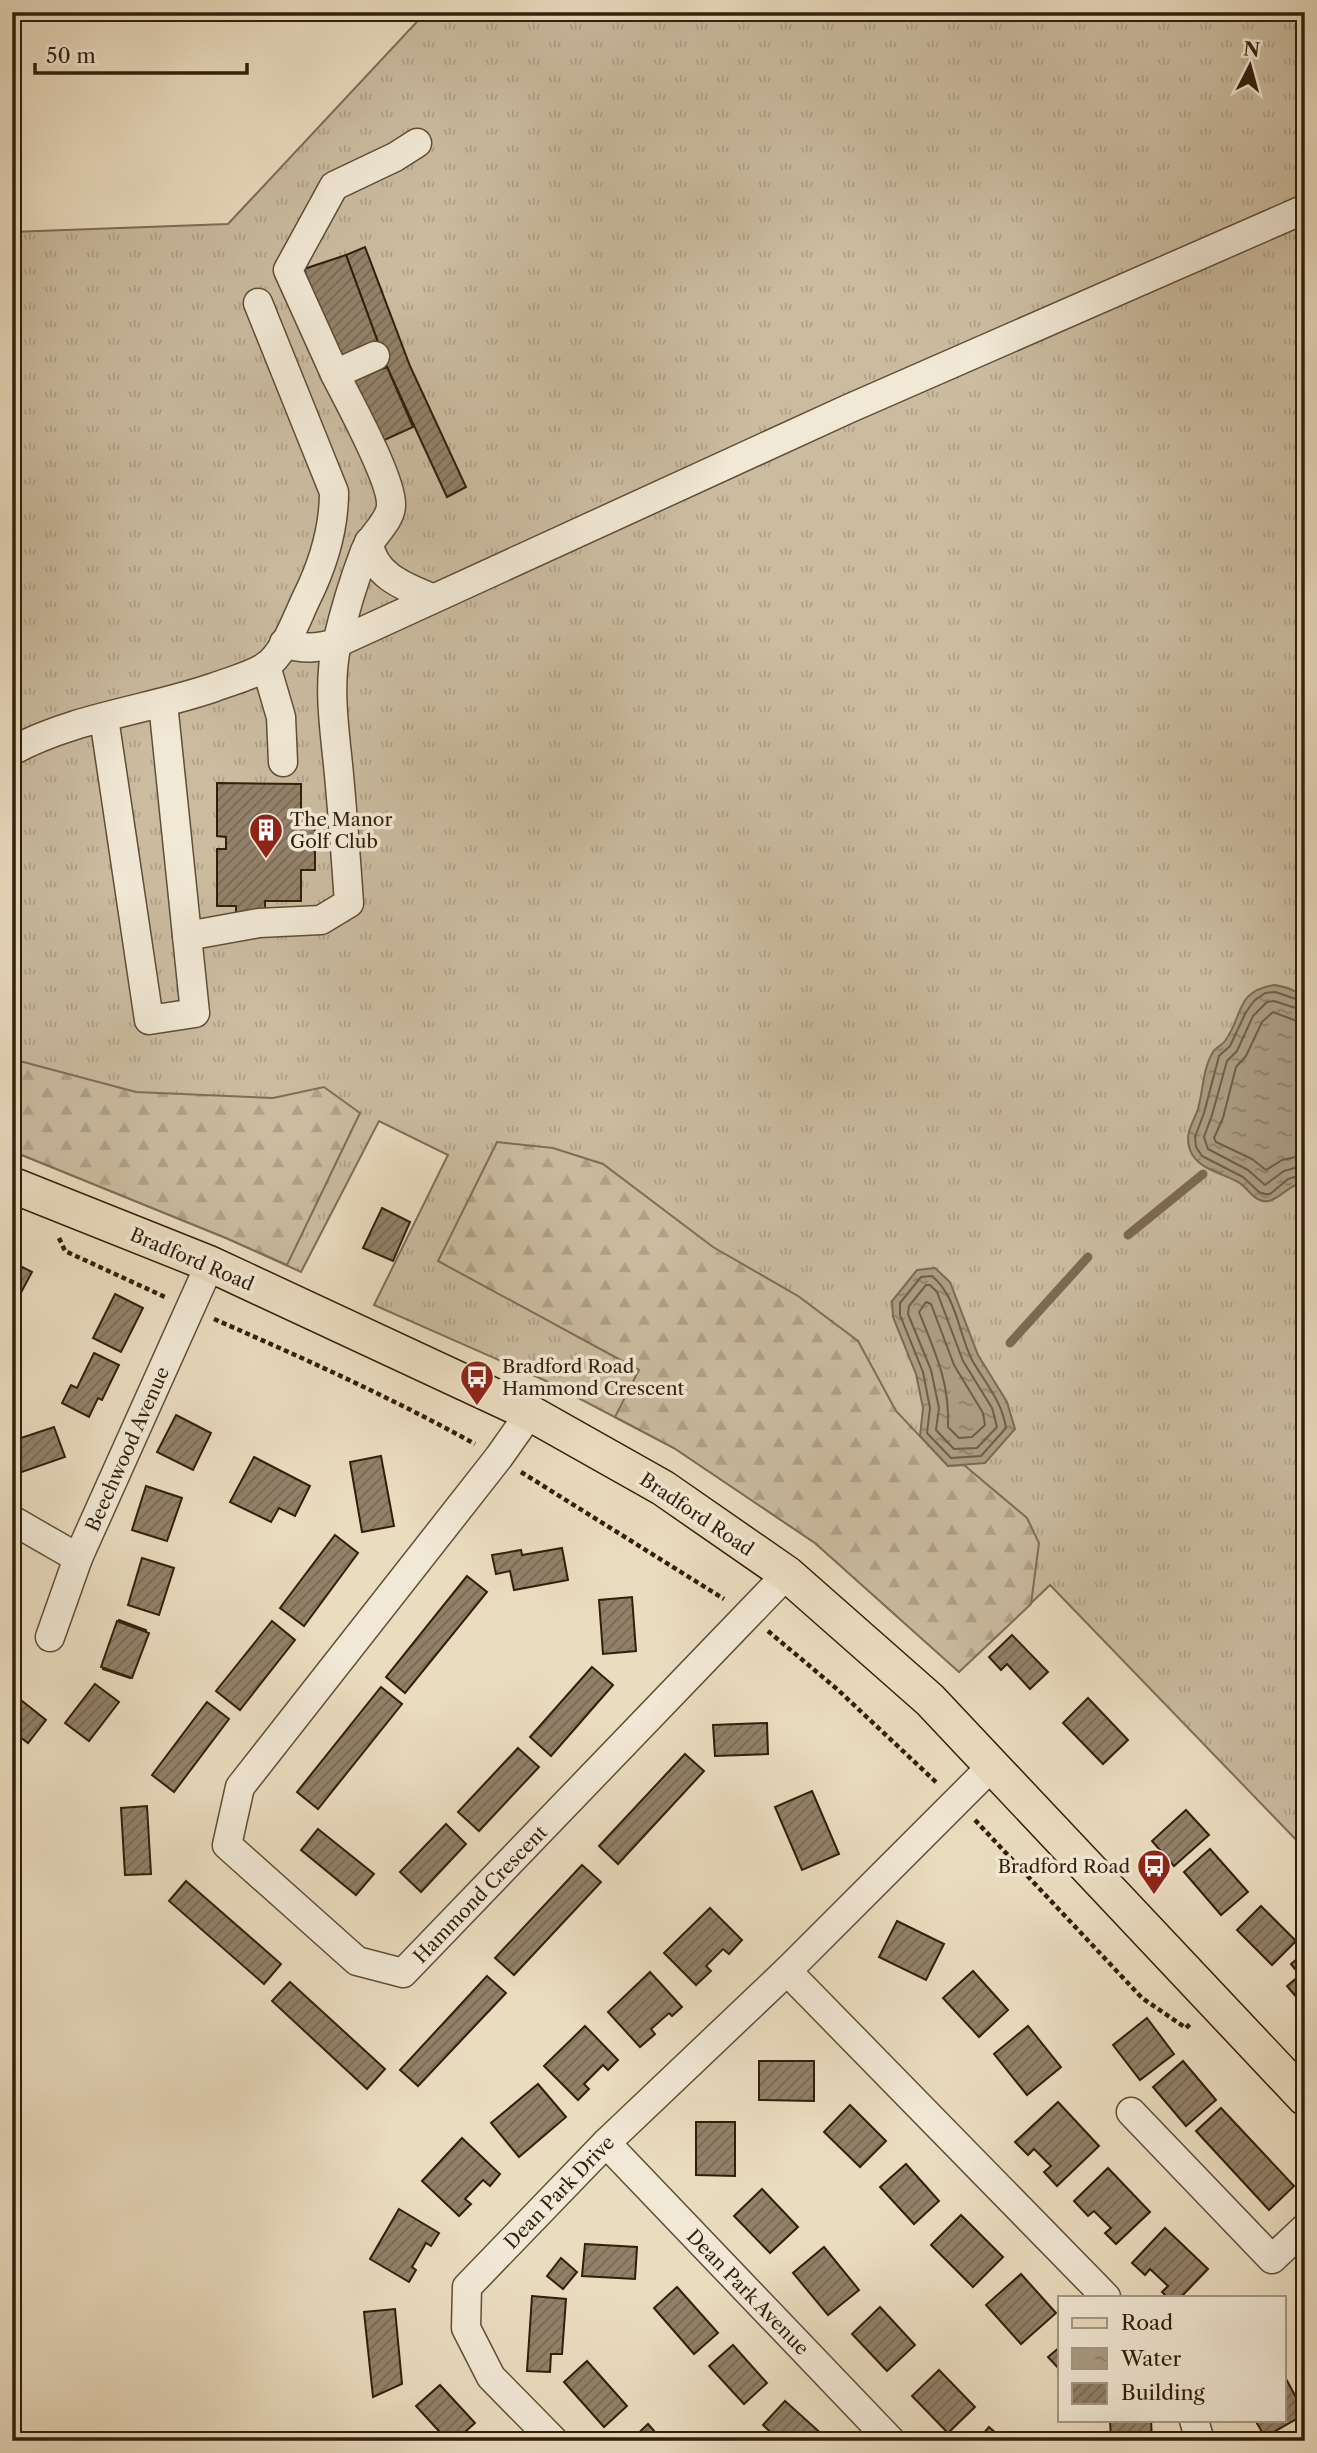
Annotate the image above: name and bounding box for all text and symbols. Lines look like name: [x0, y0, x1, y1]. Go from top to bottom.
scale bar: [35, 32, 247, 76]
north arrow: [1216, 32, 1286, 102]
text: N: [1242, 37, 1261, 62]
text: 50 m: [46, 43, 96, 68]
place label: The Manor Golf Club: [290, 808, 392, 853]
building icon: The Manor Golf Club: [247, 811, 285, 860]
street label: Bradford Road: [126, 1223, 258, 1296]
place label: Bradford Road Hammond Crescent: [502, 1355, 685, 1400]
bus stop icon: Bradford Road Hammond Crescent: [458, 1358, 496, 1407]
street label: Beechwood Avenue: [81, 1363, 174, 1535]
street label: Bradford Road: [635, 1468, 758, 1561]
street label: Hammond Crescent: [409, 1821, 552, 1968]
bus stop icon: Bradford Road: [1135, 1847, 1173, 1896]
place label: Bradford Road: [998, 1855, 1130, 1878]
street label: Dean Park Drive: [500, 2131, 619, 2254]
street label: Dean Park Avenue: [682, 2225, 813, 2360]
legend: [1058, 2296, 1286, 2422]
text: Road: [1121, 2310, 1173, 2335]
text: Water: [1120, 2346, 1181, 2371]
text: Building: [1121, 2380, 1206, 2405]

